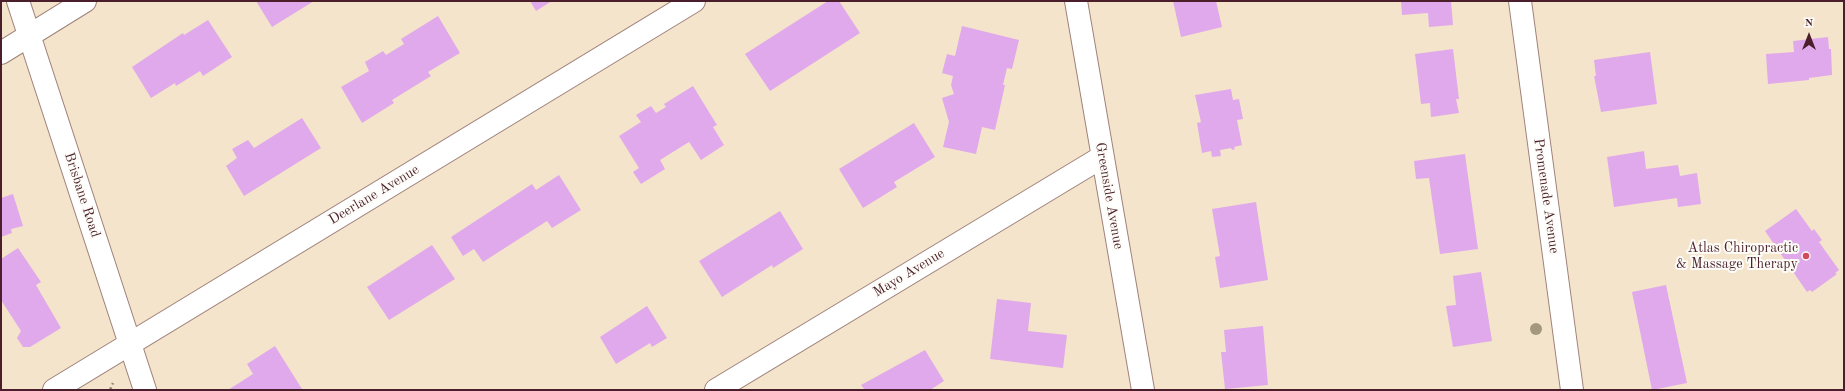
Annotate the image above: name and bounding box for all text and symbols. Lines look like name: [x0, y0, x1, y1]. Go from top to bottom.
north arrow: [1789, 16, 1829, 56]
text: N: [1805, 18, 1813, 29]
street label: Promenade Avenue: [1530, 137, 1562, 255]
street label: Greenside Avenue: [1091, 141, 1127, 251]
street label: Brisbane Road: [60, 150, 104, 240]
street label: Deerlane Avenue: [326, 161, 422, 229]
place label: Atlas Chiropractic & Massage Therapy: [1676, 240, 1798, 272]
street label: Mayo Avenue: [870, 245, 948, 301]
marker: Atlas Chiropractic & Massage Therapy: [1801, 251, 1811, 261]

